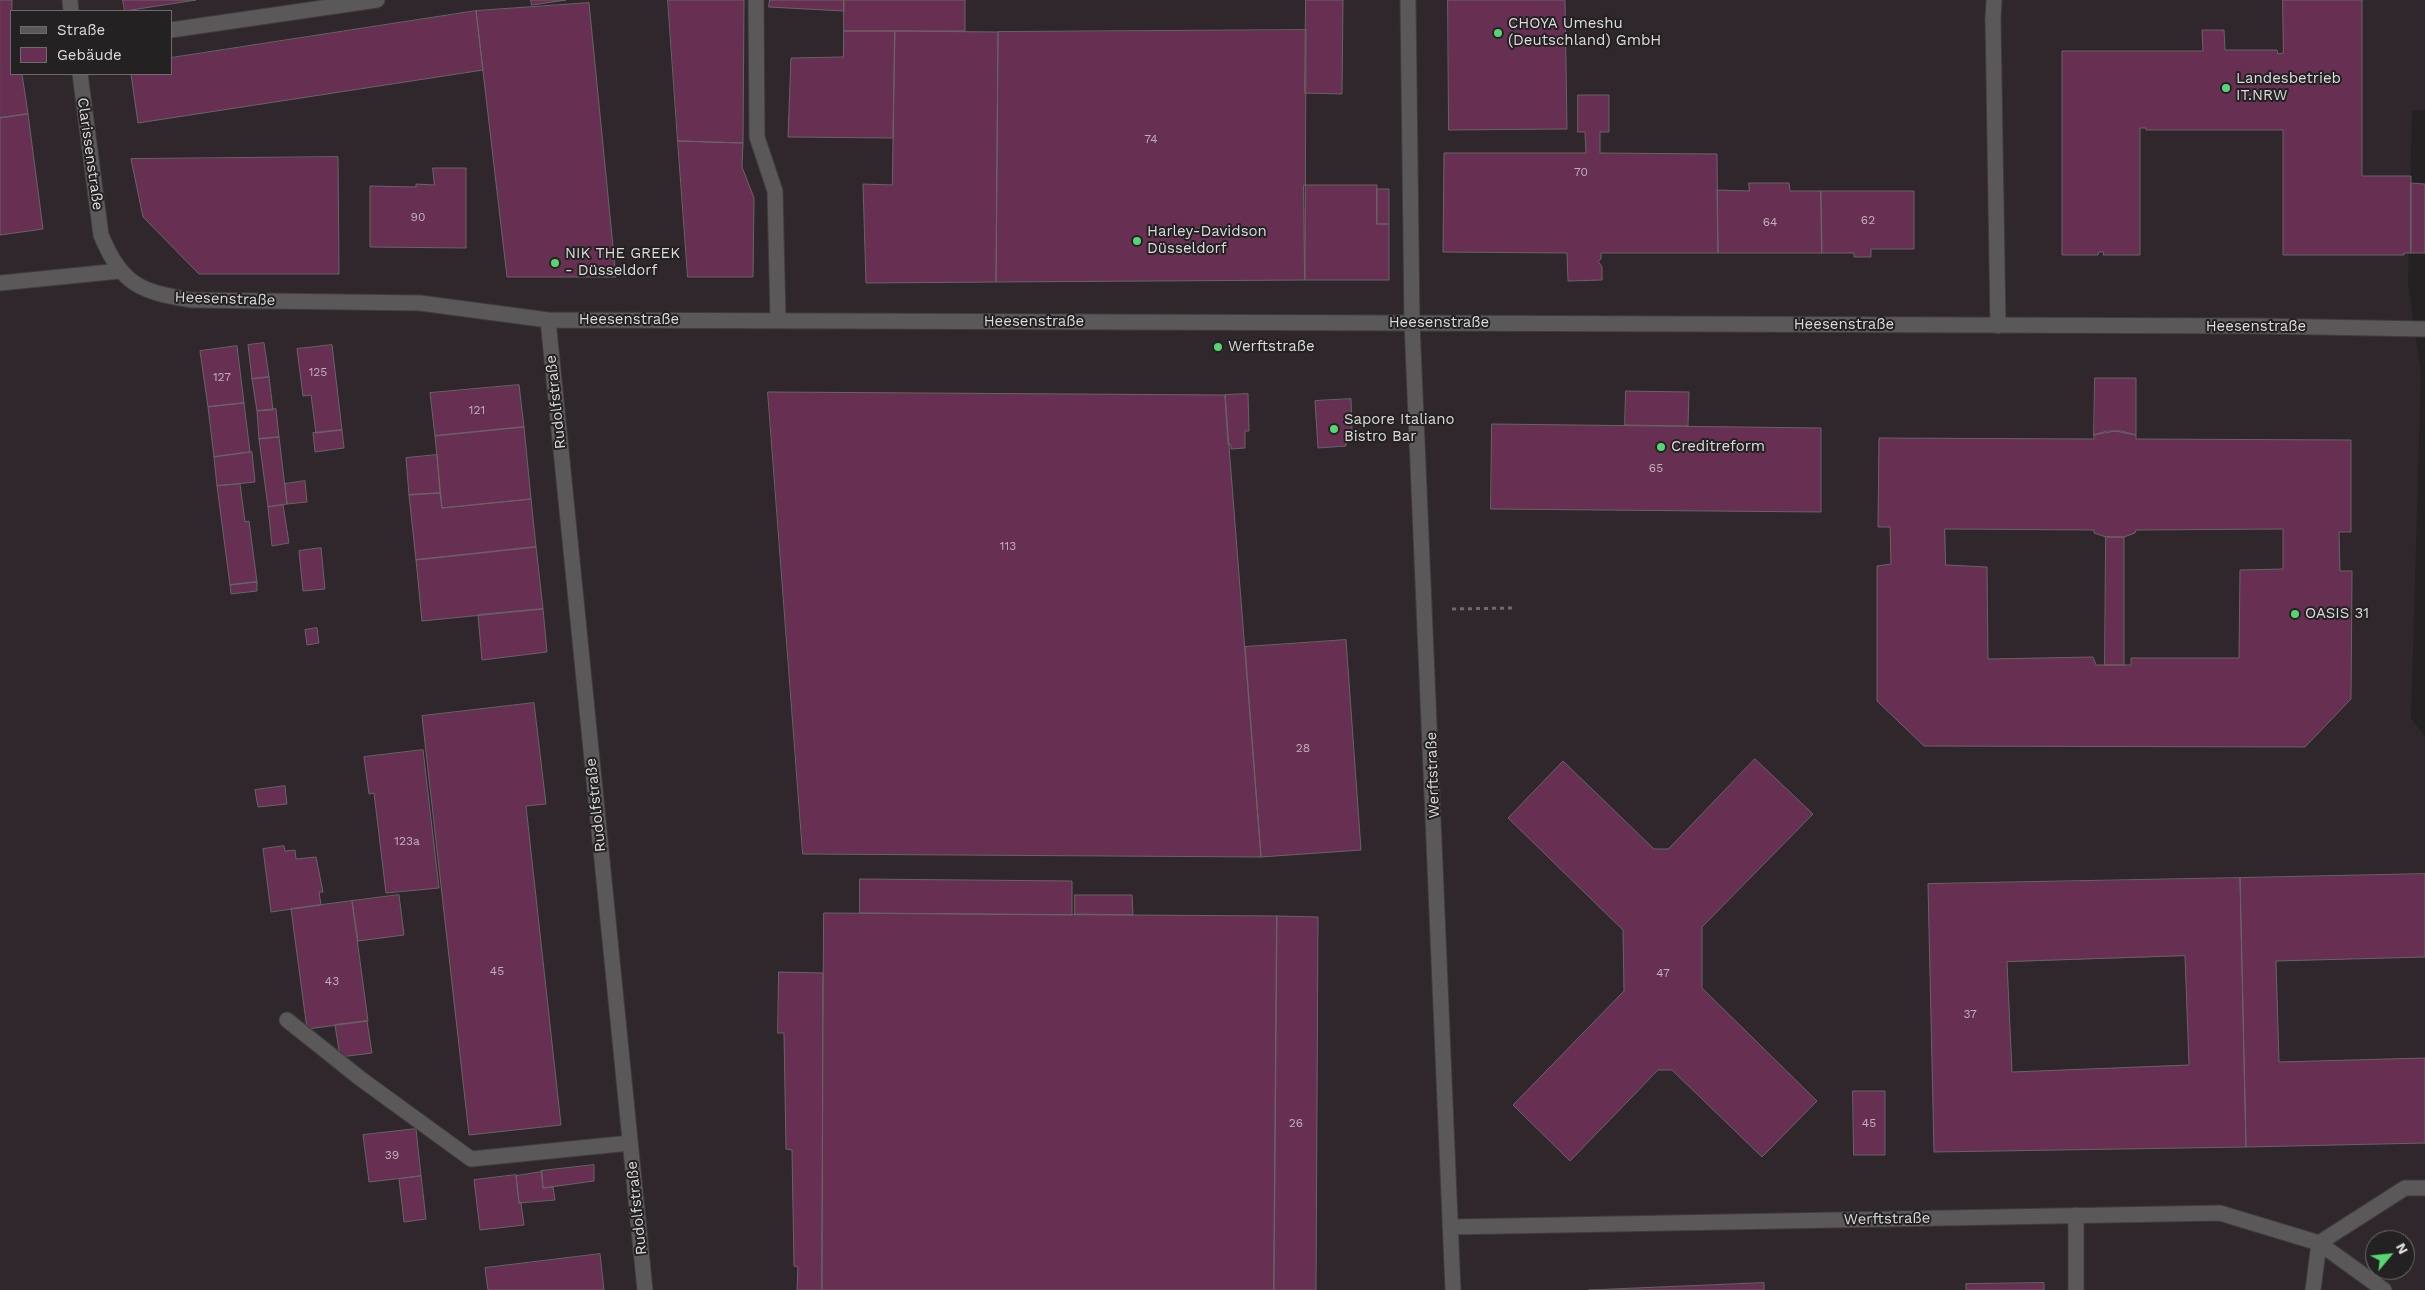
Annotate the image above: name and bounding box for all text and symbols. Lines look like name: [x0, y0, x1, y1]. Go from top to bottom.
legend: [10, 10, 172, 75]
place label: CHOYA Umeshu (Deutschland) GmbH: [1508, 15, 1661, 50]
text: Straße: [57, 21, 105, 39]
marker: CHOYA Umeshu (Deutschland) GmbH: [1492, 27, 1504, 39]
text: Gebäude: [57, 46, 122, 64]
place label: Landesbetrieb IT.NRW: [2236, 70, 2341, 105]
marker: Landesbetrieb IT.NRW: [2220, 82, 2232, 94]
street label: Clarissenstraße: [73, 96, 107, 212]
house number: 74: [1144, 132, 1158, 146]
house number: 70: [1574, 165, 1588, 179]
house number: 90: [411, 210, 425, 224]
house number: 62: [1861, 213, 1875, 227]
house number: 64: [1763, 215, 1777, 229]
place label: Harley-Davidson Düsseldorf: [1147, 223, 1267, 258]
marker: Harley-Davidson Düsseldorf: [1131, 235, 1143, 247]
place label: NIK THE GREEK - Düsseldorf: [565, 245, 680, 280]
marker: NIK THE GREEK - Düsseldorf: [549, 257, 561, 269]
street label: Heesenstraße: [174, 288, 276, 310]
street label: Heesenstraße: [579, 311, 679, 329]
street label: Heesenstraße: [984, 313, 1084, 331]
street label: Heesenstraße: [1389, 314, 1489, 332]
street label: Heesenstraße: [1794, 316, 1894, 334]
street label: Heesenstraße: [2206, 318, 2306, 336]
place label: Werftstraße: [1228, 338, 1315, 356]
marker: Werftstraße: [1212, 341, 1224, 353]
street label: Rudolfstraße: [542, 354, 570, 450]
house number: 125: [309, 365, 327, 379]
house number: 127: [213, 370, 231, 384]
house number: 121: [469, 403, 485, 417]
place label: Sapore Italiano Bistro Bar: [1344, 411, 1455, 446]
marker: Sapore Italiano Bistro Bar: [1328, 423, 1340, 435]
place label: Creditreform: [1671, 438, 1765, 456]
marker: Creditreform: [1655, 441, 1667, 453]
house number: 65: [1649, 461, 1663, 475]
house number: 113: [1000, 539, 1016, 553]
place label: OASIS 31: [2305, 605, 2369, 623]
marker: OASIS 31: [2289, 608, 2301, 620]
street label: Werftstraße: [1422, 731, 1444, 819]
house number: 28: [1296, 741, 1310, 755]
street label: Rudolfstraße: [582, 757, 610, 853]
house number: 123a: [394, 834, 420, 848]
house number: 45: [490, 964, 504, 978]
house number: 47: [1656, 966, 1670, 980]
house number: 43: [325, 974, 339, 988]
house number: 37: [1963, 1007, 1977, 1021]
house number: 26: [1289, 1116, 1303, 1130]
house number: 45: [1862, 1116, 1876, 1130]
house number: 39: [385, 1148, 399, 1162]
street label: Rudolfstraße: [623, 1160, 651, 1256]
street label: Werftstraße: [1844, 1209, 1930, 1229]
north arrow: [2365, 1230, 2415, 1280]
text: N: [2393, 1240, 2412, 1257]

